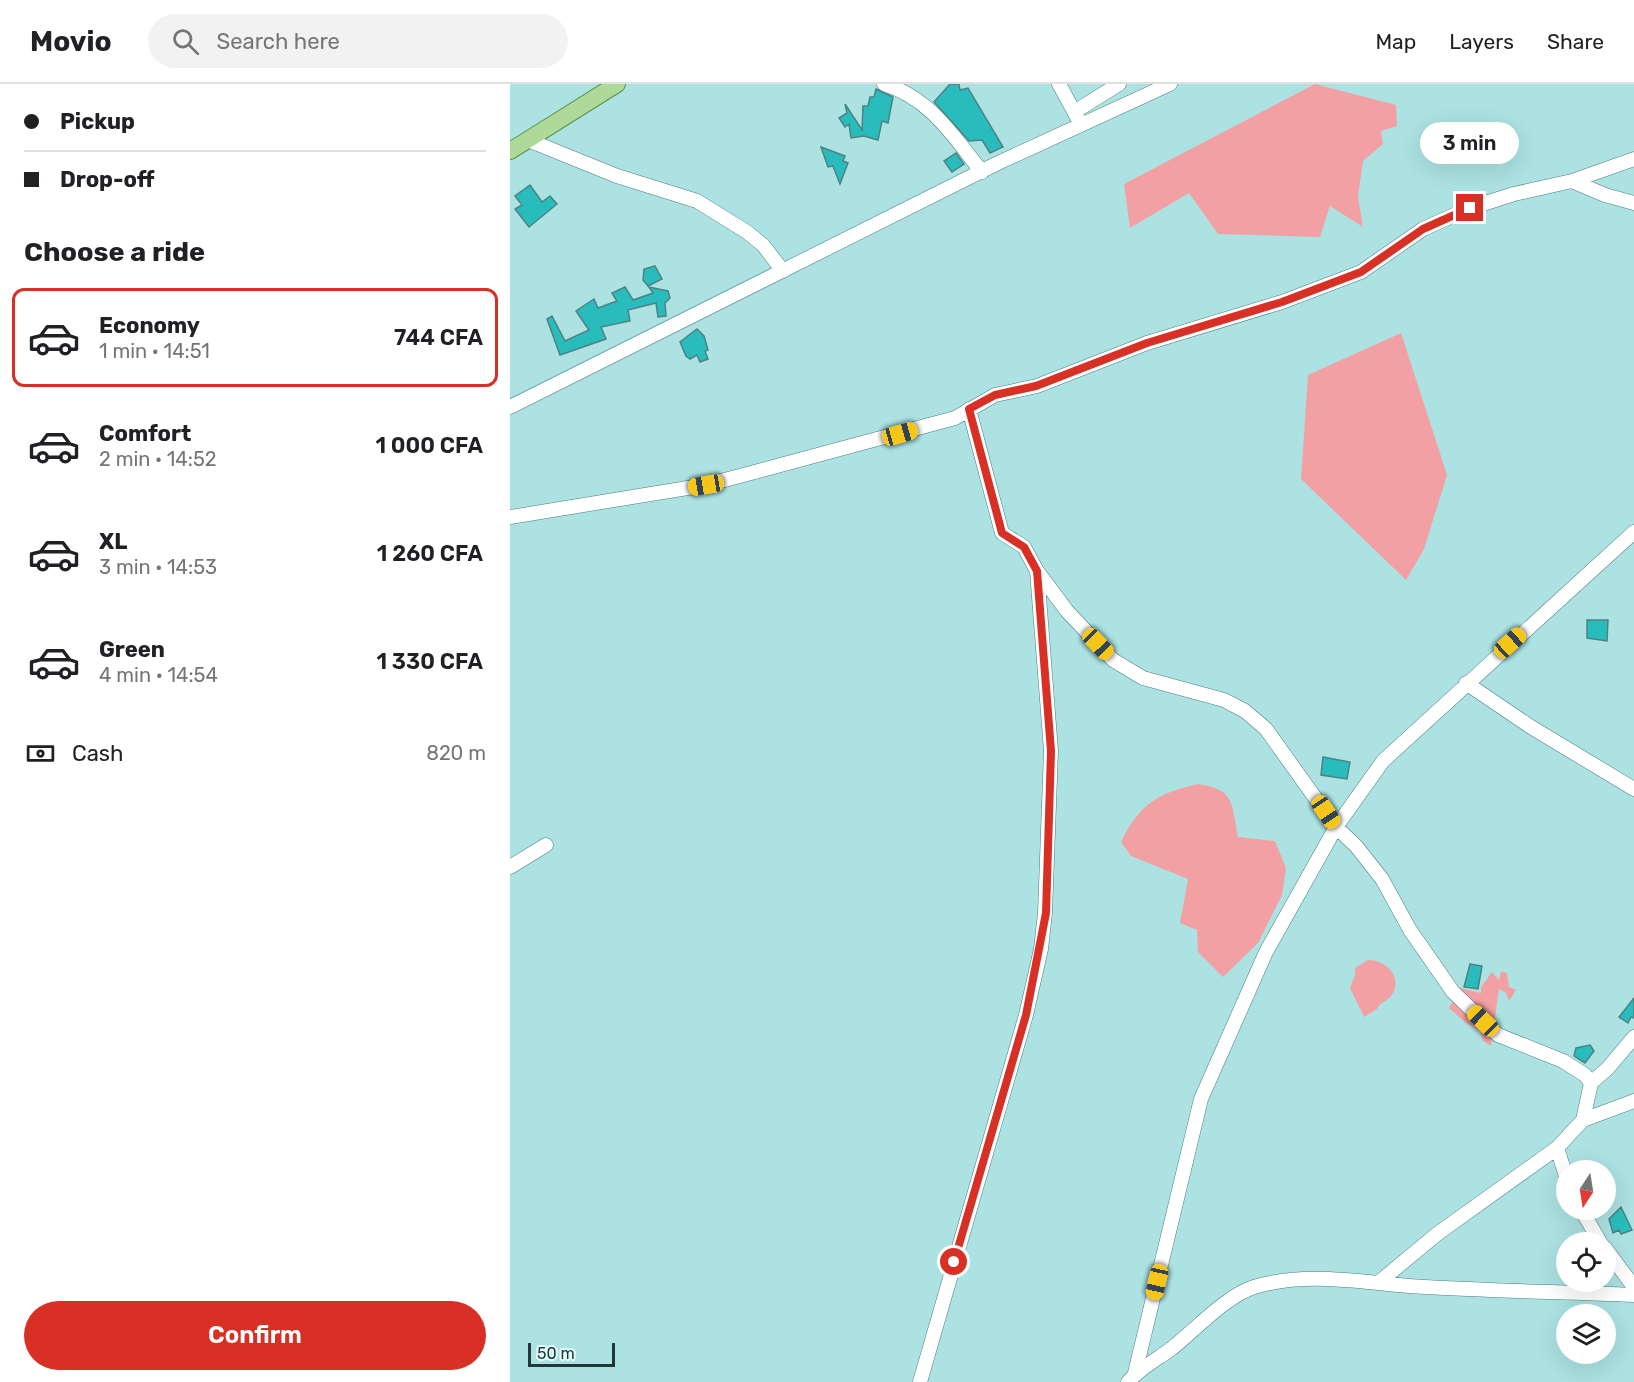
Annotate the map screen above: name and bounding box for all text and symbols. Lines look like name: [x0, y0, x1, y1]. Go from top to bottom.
search box: [148, 14, 568, 68]
text: Movio: [30, 25, 112, 58]
icon: search: [169, 25, 202, 58]
text: Search here: [217, 28, 340, 55]
text: Map: [1375, 29, 1416, 54]
text: Layers: [1449, 29, 1514, 54]
text: Share: [1547, 29, 1604, 54]
text: Pickup: [60, 108, 135, 135]
callout: 3 min: [1420, 121, 1520, 163]
text: 3 min: [1443, 131, 1496, 155]
text: Drop-off: [60, 166, 155, 193]
route end: [1456, 194, 1483, 221]
text: Choose a ride: [24, 236, 205, 268]
icon: car: [27, 311, 81, 365]
text: Economy: [99, 312, 200, 339]
text: 744 CFA: [394, 324, 483, 351]
text: 1 min · 14:51: [99, 339, 210, 363]
icon: car: [27, 419, 81, 473]
text: Comfort: [99, 420, 191, 447]
car: [880, 420, 920, 448]
text: 1 000 CFA: [375, 432, 483, 459]
text: 2 min · 14:52: [99, 447, 217, 471]
car: [687, 473, 725, 497]
icon: car: [27, 527, 81, 581]
text: XL: [99, 528, 127, 555]
text: 1 260 CFA: [377, 540, 483, 567]
text: 3 min · 14:53: [99, 555, 217, 579]
car: [1491, 624, 1529, 662]
car: [1079, 625, 1117, 663]
icon: car: [27, 635, 81, 689]
text: Green: [99, 636, 165, 663]
text: 1 330 CFA: [376, 648, 483, 675]
text: 4 min · 14:54: [99, 663, 218, 687]
icon: cash: [24, 737, 57, 770]
text: Cash: [72, 740, 123, 767]
text: 820 m: [426, 741, 486, 765]
car: [1308, 792, 1344, 832]
car: [1464, 1002, 1502, 1040]
north arrow: [1556, 1160, 1616, 1220]
map controls: [1556, 1160, 1616, 1364]
button: locate: [1556, 1232, 1616, 1292]
route start: [940, 1248, 967, 1275]
car: [1144, 1262, 1170, 1302]
button: Confirm: [24, 1301, 486, 1370]
button: layers: [1556, 1304, 1616, 1364]
scale bar: [528, 1340, 615, 1368]
text: 50 m: [537, 1344, 575, 1363]

